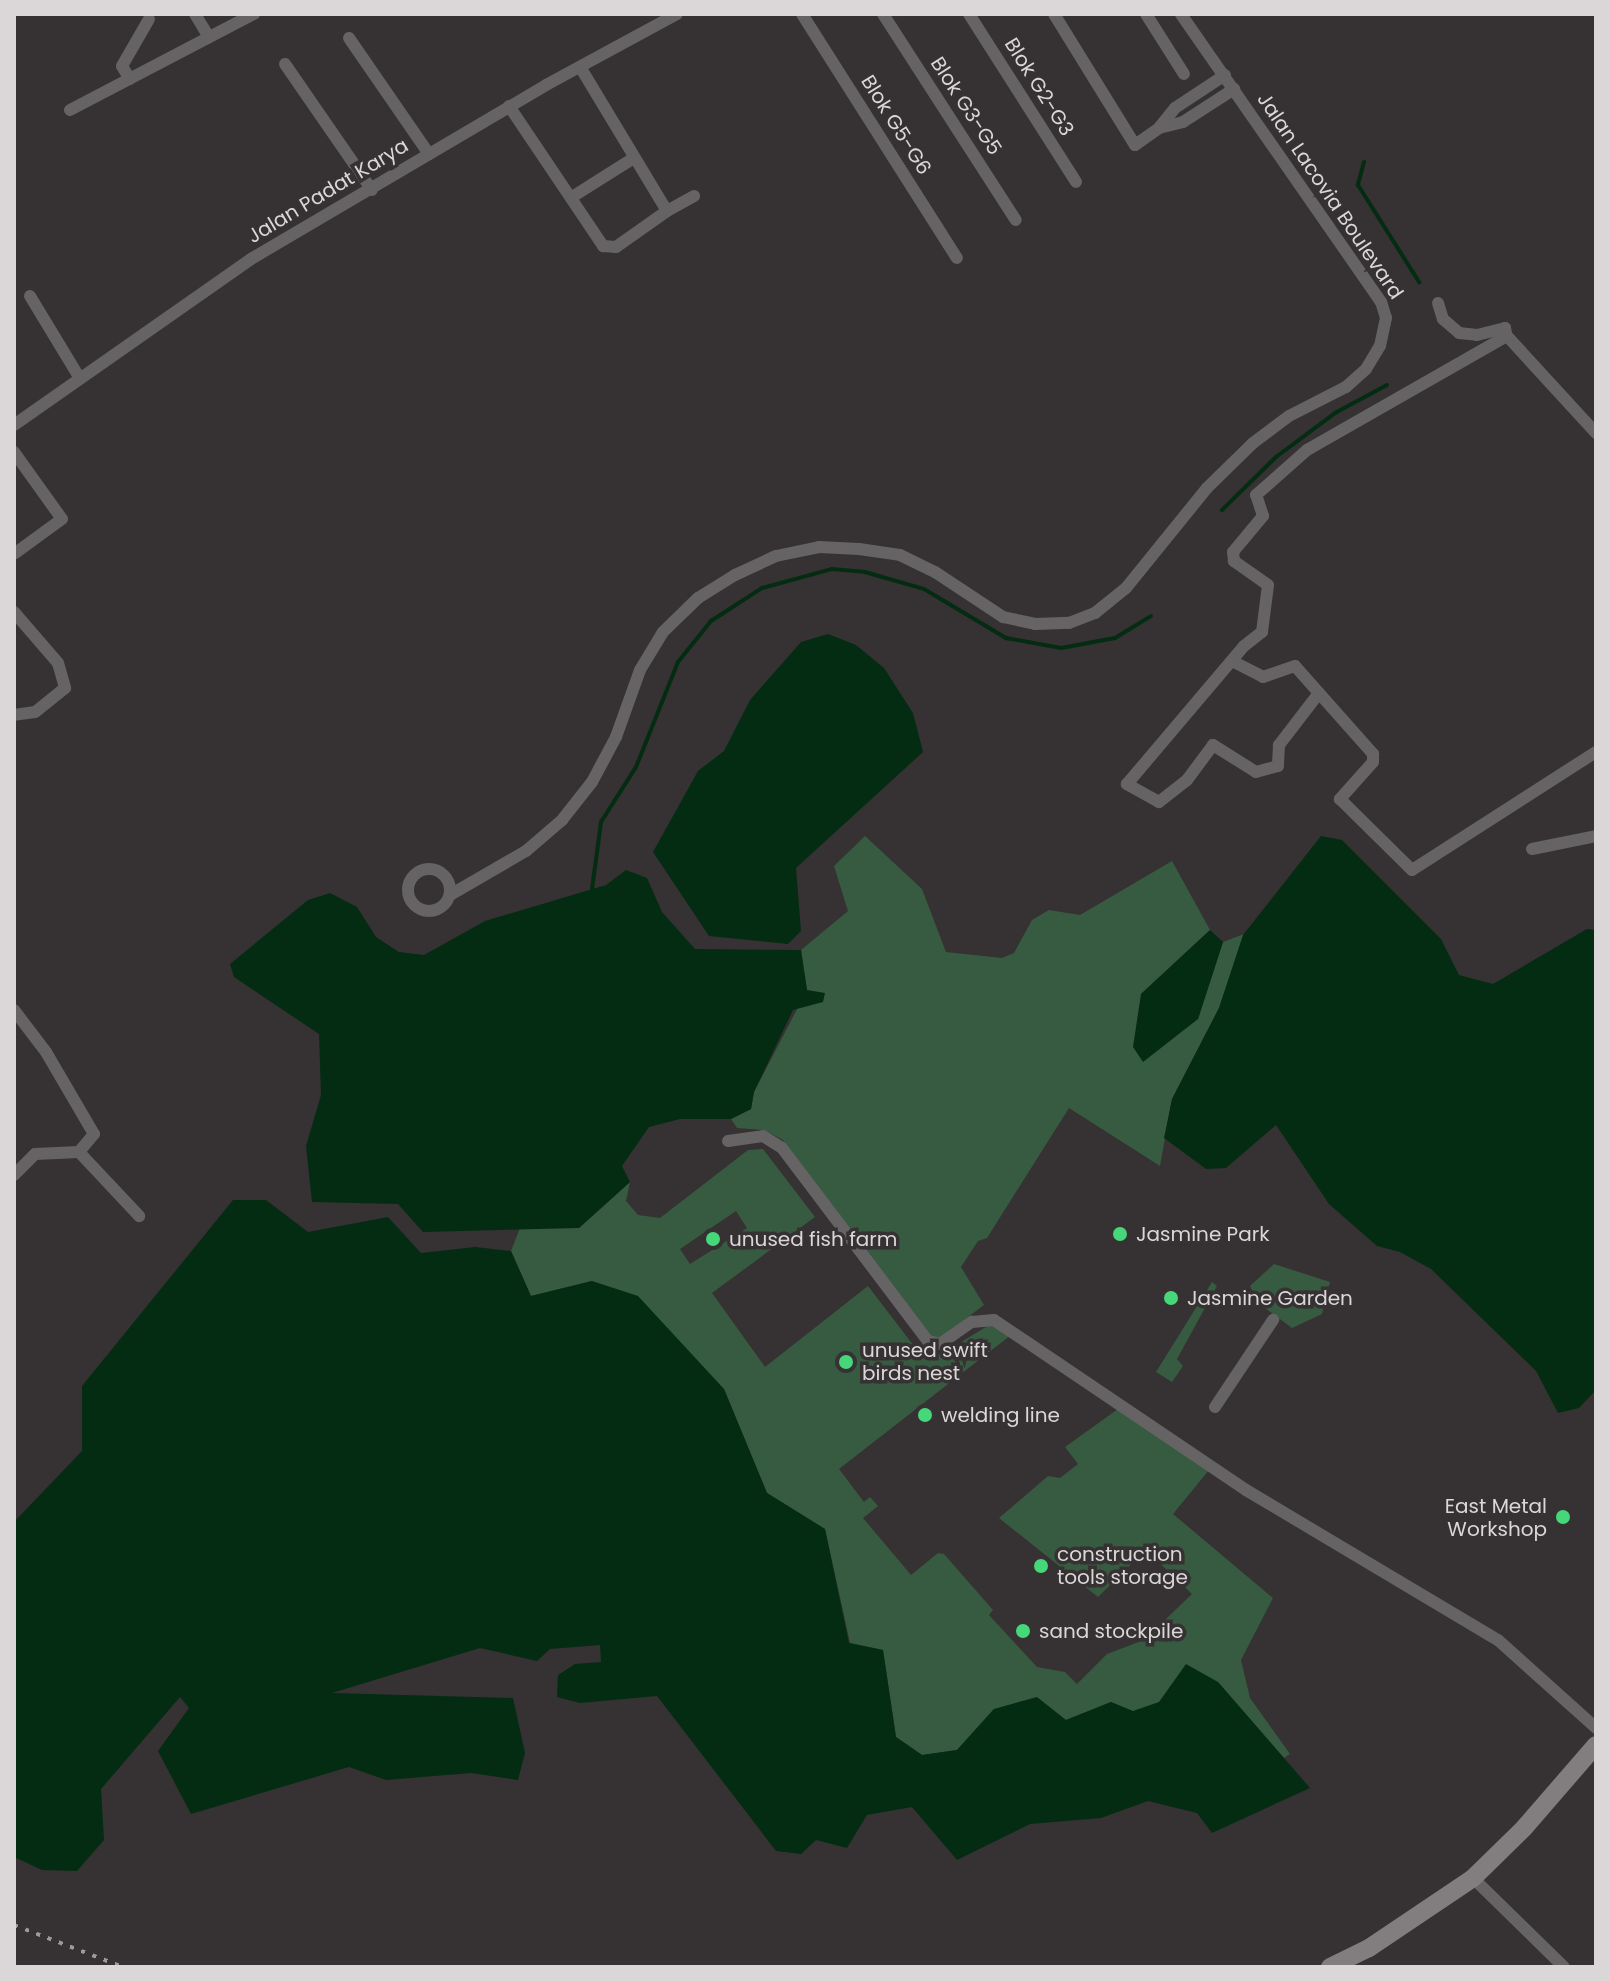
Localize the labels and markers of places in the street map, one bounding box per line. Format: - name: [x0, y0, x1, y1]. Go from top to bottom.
- place label: Jasmine Park: [1136, 1222, 1269, 1246]
- marker: Jasmine Park: [1111, 1225, 1129, 1243]
- place label: unused fish farm: [729, 1227, 897, 1251]
- marker: unused fish farm: [704, 1230, 722, 1248]
- place label: Jasmine Garden: [1187, 1286, 1353, 1310]
- marker: Jasmine Garden: [1162, 1289, 1180, 1307]
- place label: unused swift birds nest: [862, 1338, 988, 1385]
- marker: unused swift birds nest: [837, 1353, 855, 1371]
- place label: welding line: [941, 1403, 1060, 1427]
- marker: welding line: [916, 1406, 934, 1424]
- place label: East Metal Workshop: [1445, 1494, 1547, 1541]
- marker: East Metal Workshop: [1554, 1508, 1572, 1526]
- place label: construction tools storage: [1057, 1542, 1188, 1589]
- marker: construction tools storage: [1032, 1557, 1050, 1575]
- place label: sand stockpile: [1039, 1619, 1183, 1643]
- marker: sand stockpile: [1014, 1622, 1032, 1640]

